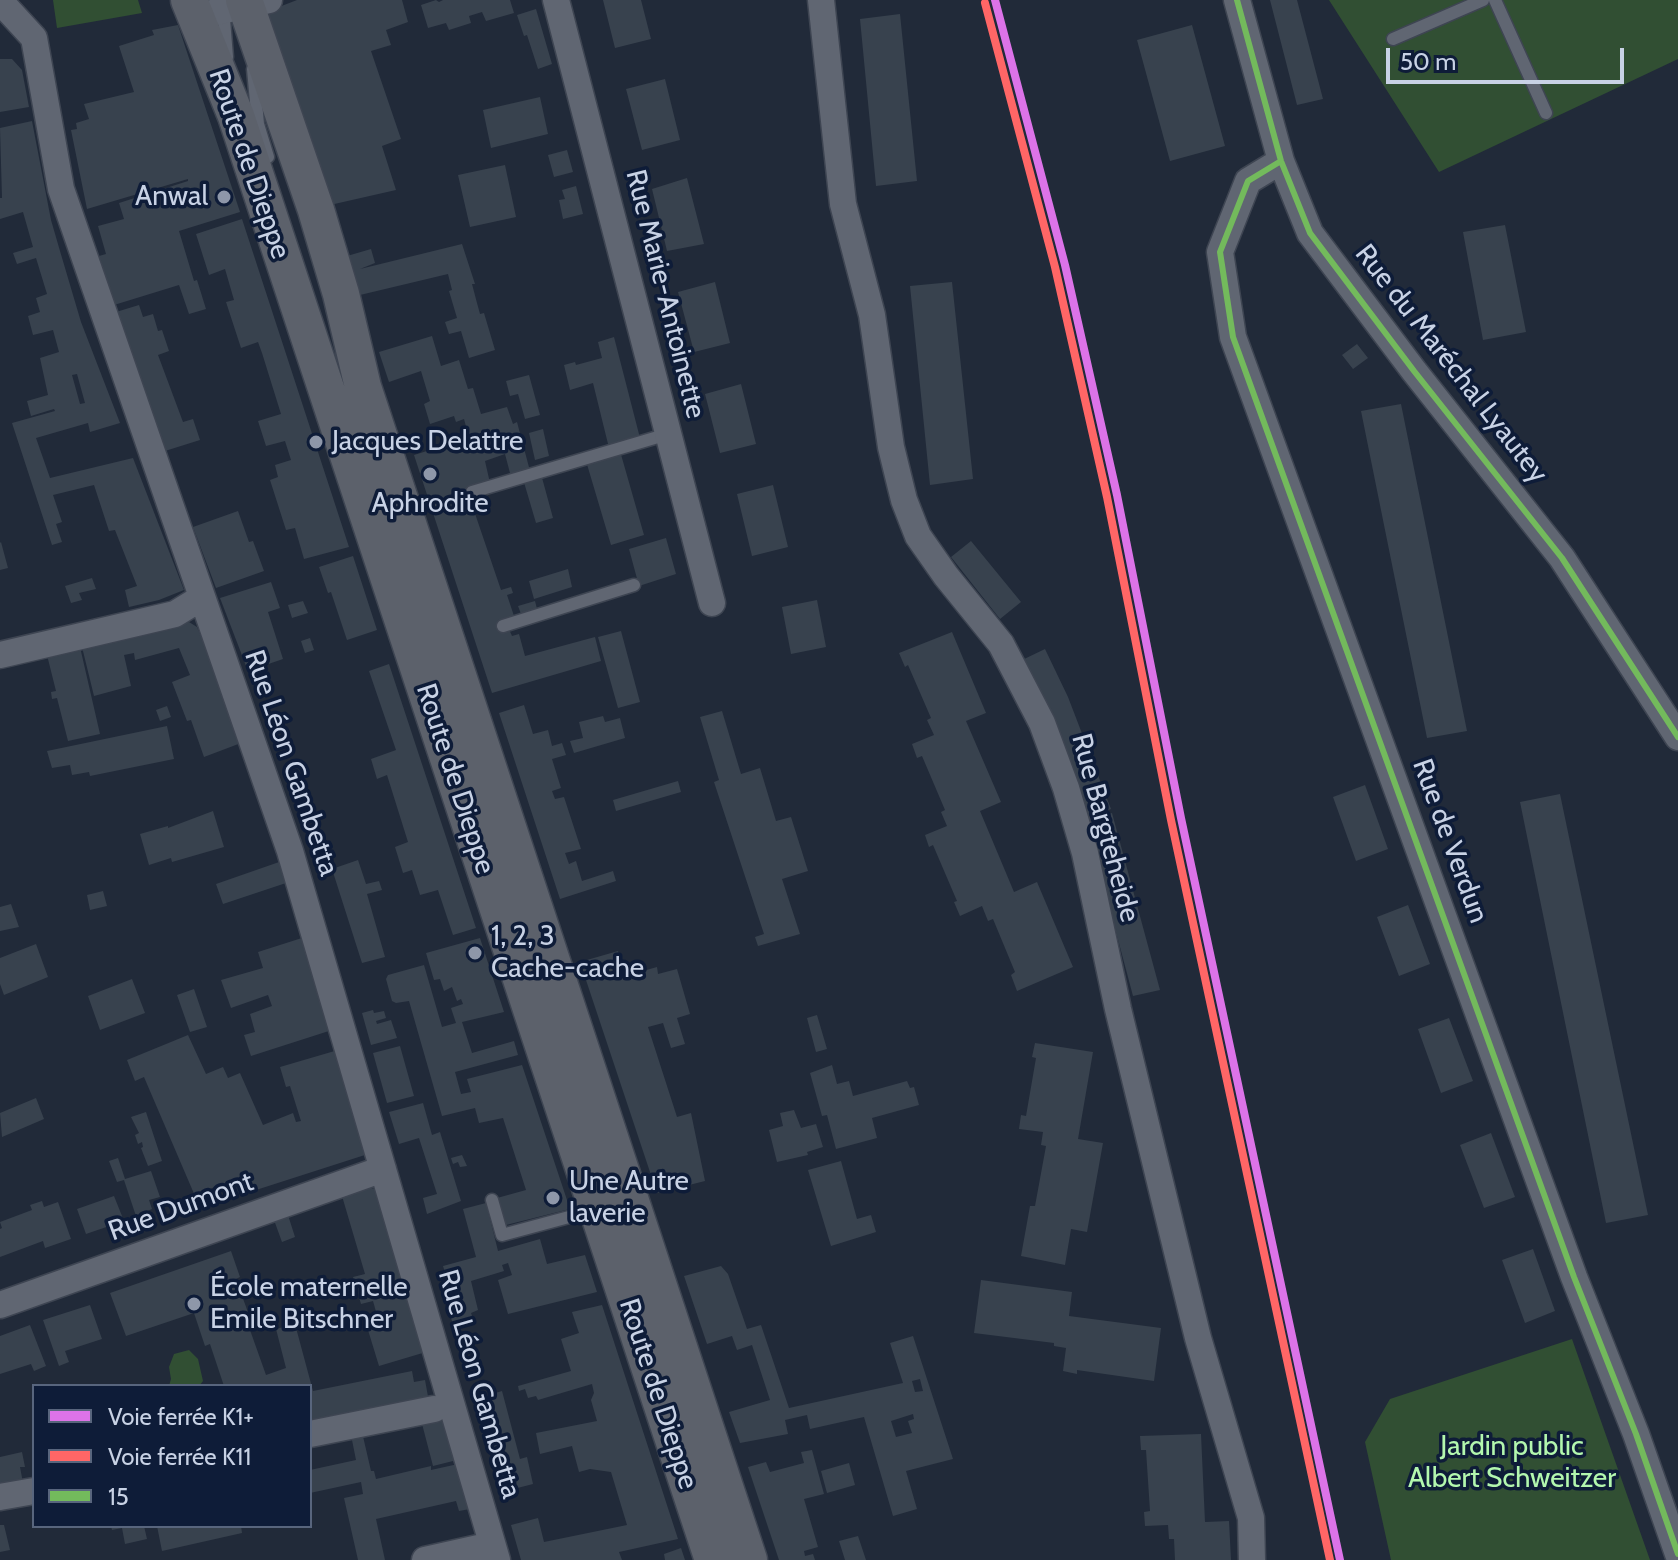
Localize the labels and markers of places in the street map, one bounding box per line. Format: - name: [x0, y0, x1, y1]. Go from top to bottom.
- place label: Anwal: [135, 180, 208, 214]
- marker: Anwal: [215, 188, 233, 206]
- place label: Jacques Delattre: [332, 425, 523, 459]
- marker: Jacques Delattre: [307, 433, 325, 451]
- marker: Aphrodite: [421, 465, 439, 483]
- place label: Aphrodite: [371, 487, 489, 521]
- place label: 1, 2, 3 Cache-cache: [491, 920, 644, 986]
- marker: 1, 2, 3 Cache-cache: [466, 944, 484, 962]
- place label: Une Autre laverie: [569, 1165, 689, 1231]
- marker: Une Autre laverie: [544, 1189, 562, 1207]
- place label: École maternelle Emile Bitschner: [210, 1271, 408, 1337]
- marker: École maternelle Emile Bitschner: [185, 1295, 203, 1313]

